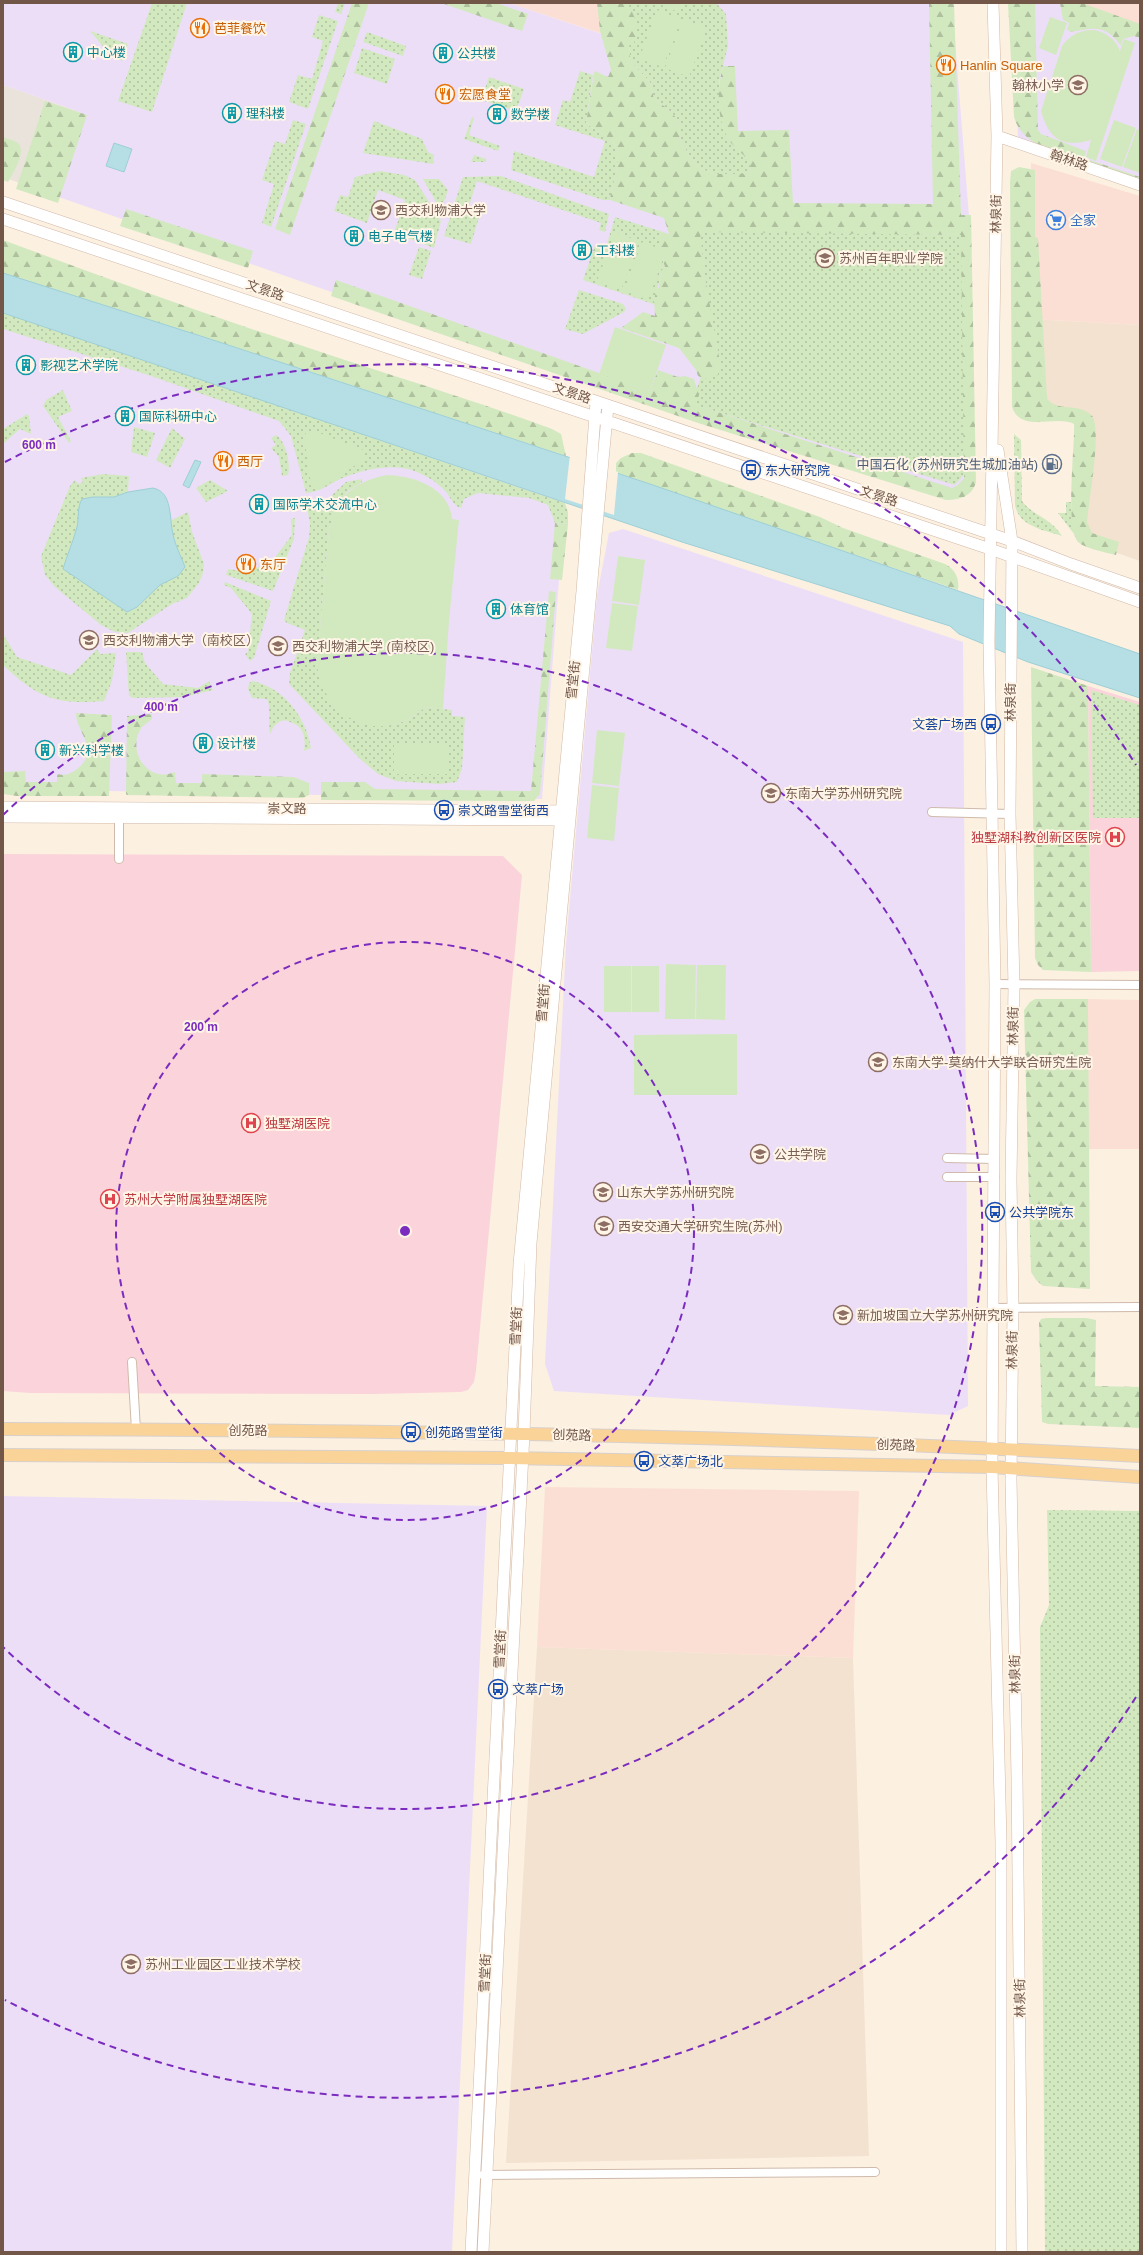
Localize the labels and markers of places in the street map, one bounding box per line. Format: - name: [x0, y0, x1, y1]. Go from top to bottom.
- restaurant icon: 芭菲餐饮: [189, 17, 211, 39]
- place label: 芭菲餐饮: [214, 21, 266, 36]
- building icon: 中心楼: [62, 41, 84, 63]
- building icon: 公共楼: [432, 42, 454, 64]
- place label: 中心楼: [87, 45, 126, 60]
- place label: 公共楼: [457, 46, 496, 61]
- restaurant icon: Hanlin Square: [935, 54, 957, 76]
- place label: Hanlin Square: [960, 58, 1042, 73]
- school or university icon: 翰林小学: [1067, 74, 1089, 96]
- place label: 翰林小学: [1012, 78, 1064, 93]
- restaurant icon: 宏愿食堂: [434, 83, 456, 105]
- place label: 宏愿食堂: [459, 87, 511, 102]
- building icon: 理科楼: [221, 102, 243, 124]
- building icon: 数学楼: [486, 103, 508, 125]
- place label: 理科楼: [246, 106, 285, 121]
- place label: 数学楼: [511, 107, 550, 122]
- school or university icon: 西交利物浦大学: [370, 199, 392, 221]
- place label: 西交利物浦大学: [395, 203, 486, 218]
- supermarket icon: 全家: [1045, 209, 1067, 231]
- place label: 全家: [1070, 213, 1096, 228]
- building icon: 电子电气楼: [343, 225, 365, 247]
- place label: 电子电气楼: [368, 229, 433, 244]
- building icon: 工科楼: [571, 239, 593, 261]
- place label: 工科楼: [596, 243, 635, 258]
- school or university icon: 苏州百年职业学院: [814, 247, 836, 269]
- place label: 苏州百年职业学院: [839, 251, 943, 266]
- building icon: 影视艺术学院: [15, 354, 37, 376]
- place label: 影视艺术学院: [40, 358, 118, 373]
- building icon: 国际科研中心: [114, 405, 136, 427]
- place label: 国际科研中心: [139, 409, 217, 424]
- restaurant icon: 西厅: [212, 450, 234, 472]
- fuel station icon: 中国石化 (苏州研究生城加油站): [1041, 453, 1063, 475]
- place label: 西厅: [237, 454, 263, 469]
- place label: 中国石化 (苏州研究生城加油站): [857, 457, 1038, 472]
- bus stop icon: 东大研究院: [740, 459, 762, 481]
- place label: 东大研究院: [765, 463, 830, 478]
- building icon: 国际学术交流中心: [248, 493, 270, 515]
- place label: 国际学术交流中心: [273, 497, 377, 512]
- restaurant icon: 东厅: [235, 553, 257, 575]
- place label: 东厅: [260, 557, 286, 572]
- building icon: 体育馆: [485, 598, 507, 620]
- place label: 体育馆: [510, 602, 549, 617]
- school or university icon: 西交利物浦大学（南校区）: [78, 629, 100, 651]
- place label: 西交利物浦大学（南校区）: [103, 633, 259, 648]
- school or university icon: 西交利物浦大学 (南校区): [267, 635, 289, 657]
- place label: 西交利物浦大学 (南校区): [292, 639, 434, 654]
- bus stop icon: 文荟广场西: [980, 713, 1002, 735]
- place label: 文荟广场西: [912, 717, 977, 732]
- building icon: 设计楼: [192, 732, 214, 754]
- place label: 设计楼: [217, 736, 256, 751]
- building icon: 新兴科学楼: [34, 739, 56, 761]
- place label: 新兴科学楼: [59, 743, 124, 758]
- school or university icon: 东南大学苏州研究院: [760, 782, 782, 804]
- place label: 东南大学苏州研究院: [785, 786, 902, 801]
- bus stop icon: 崇文路雪堂街西: [433, 799, 455, 821]
- place label: 崇文路雪堂街西: [458, 803, 549, 818]
- hospital icon: 独墅湖科教创新区医院: [1104, 826, 1126, 848]
- place label: 独墅湖科教创新区医院: [971, 830, 1101, 845]
- school or university icon: 东南大学-莫纳什大学联合研究生院: [867, 1051, 889, 1073]
- place label: 东南大学-莫纳什大学联合研究生院: [892, 1055, 1091, 1070]
- hospital icon: 独墅湖医院: [240, 1112, 262, 1134]
- place label: 独墅湖医院: [265, 1116, 330, 1131]
- school or university icon: 公共学院: [749, 1143, 771, 1165]
- place label: 公共学院: [774, 1147, 826, 1162]
- school or university icon: 山东大学苏州研究院: [592, 1181, 614, 1203]
- place label: 山东大学苏州研究院: [617, 1185, 734, 1200]
- hospital icon: 苏州大学附属独墅湖医院: [99, 1188, 121, 1210]
- place label: 苏州大学附属独墅湖医院: [124, 1192, 267, 1207]
- bus stop icon: 公共学院东: [984, 1201, 1006, 1223]
- place label: 公共学院东: [1009, 1205, 1074, 1220]
- school or university icon: 西安交通大学研究生院(苏州): [593, 1215, 615, 1237]
- place label: 西安交通大学研究生院(苏州): [618, 1219, 783, 1234]
- centre of rings: [398, 1224, 412, 1238]
- school or university icon: 新加坡国立大学苏州研究院: [832, 1304, 854, 1326]
- place label: 新加坡国立大学苏州研究院: [857, 1308, 1013, 1323]
- bus stop icon: 创苑路雪堂街: [400, 1421, 422, 1443]
- place label: 创苑路雪堂街: [425, 1425, 503, 1440]
- bus stop icon: 文萃广场北: [633, 1450, 655, 1472]
- place label: 文萃广场北: [658, 1454, 723, 1469]
- bus stop icon: 文萃广场: [487, 1678, 509, 1700]
- place label: 文萃广场: [512, 1682, 564, 1697]
- school or university icon: 苏州工业园区工业技术学校: [120, 1953, 142, 1975]
- place label: 苏州工业园区工业技术学校: [145, 1957, 301, 1972]

